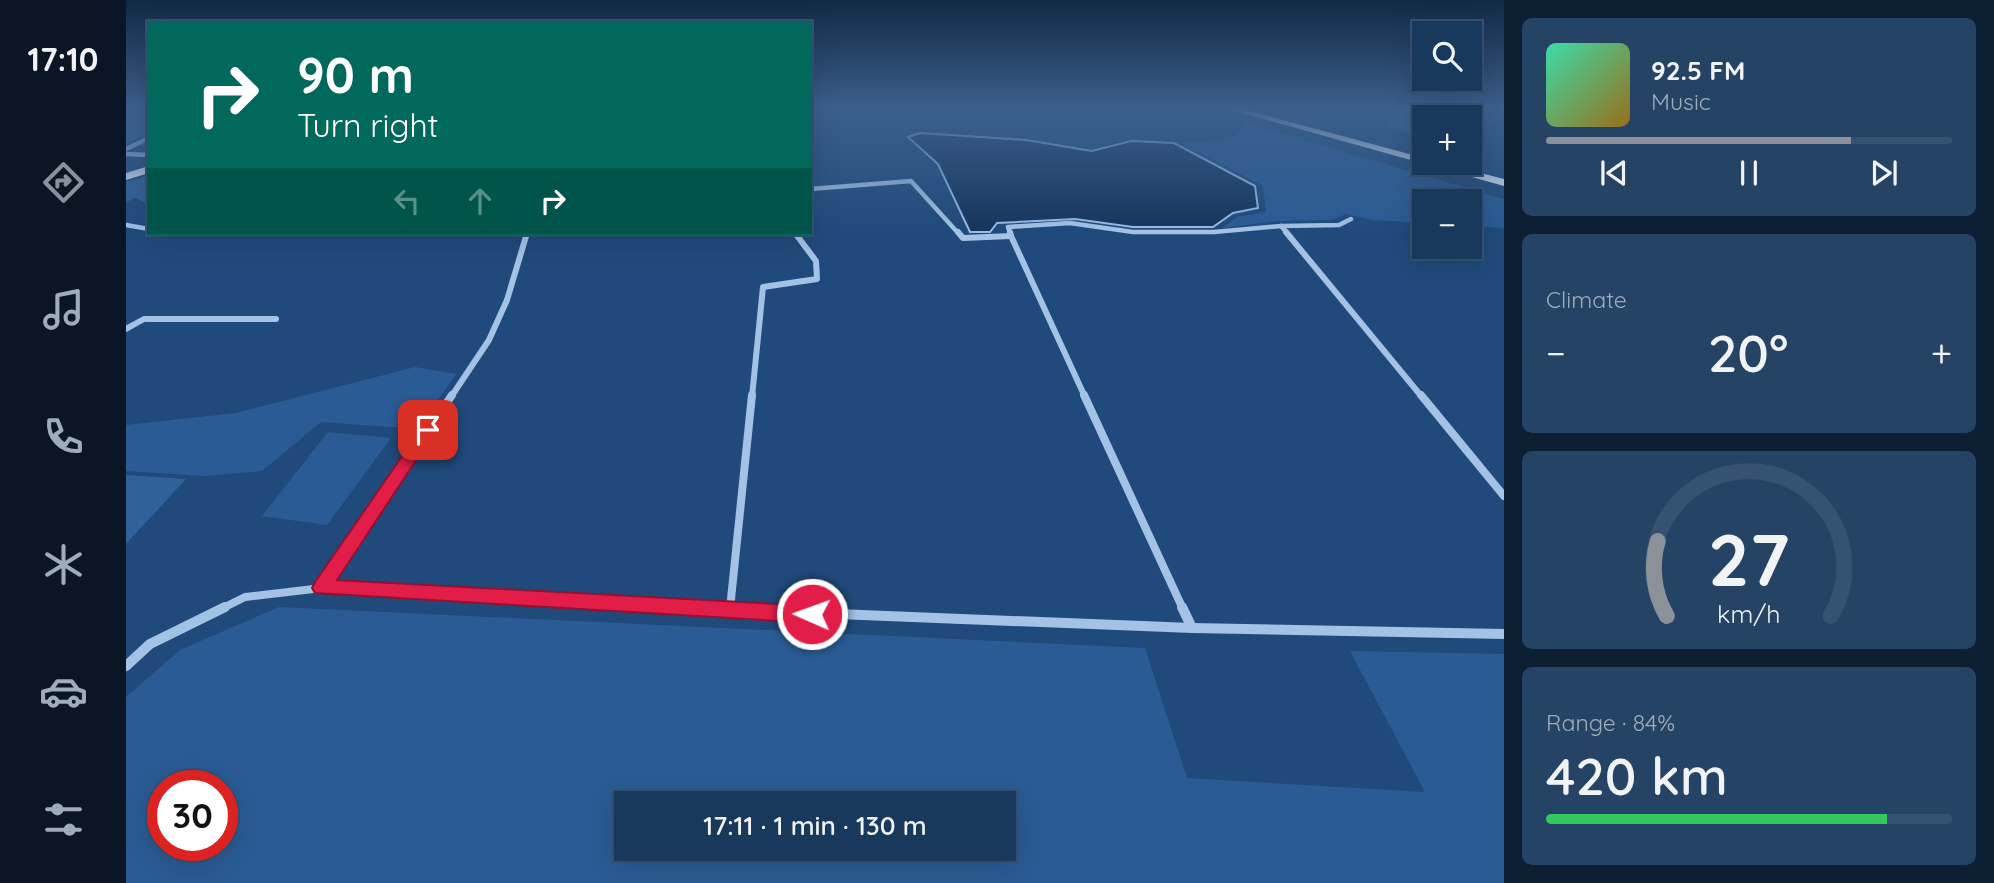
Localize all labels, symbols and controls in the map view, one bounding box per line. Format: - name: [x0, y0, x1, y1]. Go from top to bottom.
- map controls: [1412, 21, 1482, 259]
- button: search: [1412, 21, 1482, 91]
- text: 17:10: [28, 39, 98, 79]
- text: 90 m: [297, 44, 414, 105]
- icon: right: [182, 49, 273, 140]
- text: 92.5 FM: [1651, 54, 1745, 87]
- text: Music: [1651, 87, 1711, 116]
- text: Turn right: [297, 105, 438, 145]
- button: +: [1412, 105, 1482, 175]
- icon: previous: [1595, 154, 1633, 192]
- icon: pause: [1730, 154, 1768, 192]
- icon: next: [1865, 154, 1903, 192]
- icon: directions: [39, 158, 88, 207]
- icon: left: [388, 182, 426, 220]
- icon: ahead: [461, 182, 499, 220]
- icon: right: [534, 182, 572, 220]
- button: −: [1412, 189, 1482, 259]
- icon: music: [39, 285, 88, 334]
- text: Climate: [1546, 285, 1627, 314]
- text: 20°: [1708, 320, 1788, 385]
- text: −: [1546, 329, 1566, 377]
- text: +: [1931, 329, 1952, 377]
- pin: [398, 400, 458, 460]
- icon: arrive: [409, 411, 447, 449]
- icon: phone: [39, 412, 88, 461]
- text: 27: [1708, 513, 1790, 604]
- icon: climate: [39, 540, 88, 589]
- position arrow: [775, 577, 849, 651]
- text: km/h: [1717, 597, 1781, 628]
- icon: car: [39, 667, 88, 716]
- text: Range · 84%: [1546, 708, 1675, 737]
- text: 420 km: [1546, 743, 1728, 808]
- speed limit sign: 30: [147, 770, 238, 861]
- icon: filters: [39, 795, 88, 844]
- text: 17:11 · 1 min · 130 m: [703, 809, 927, 842]

